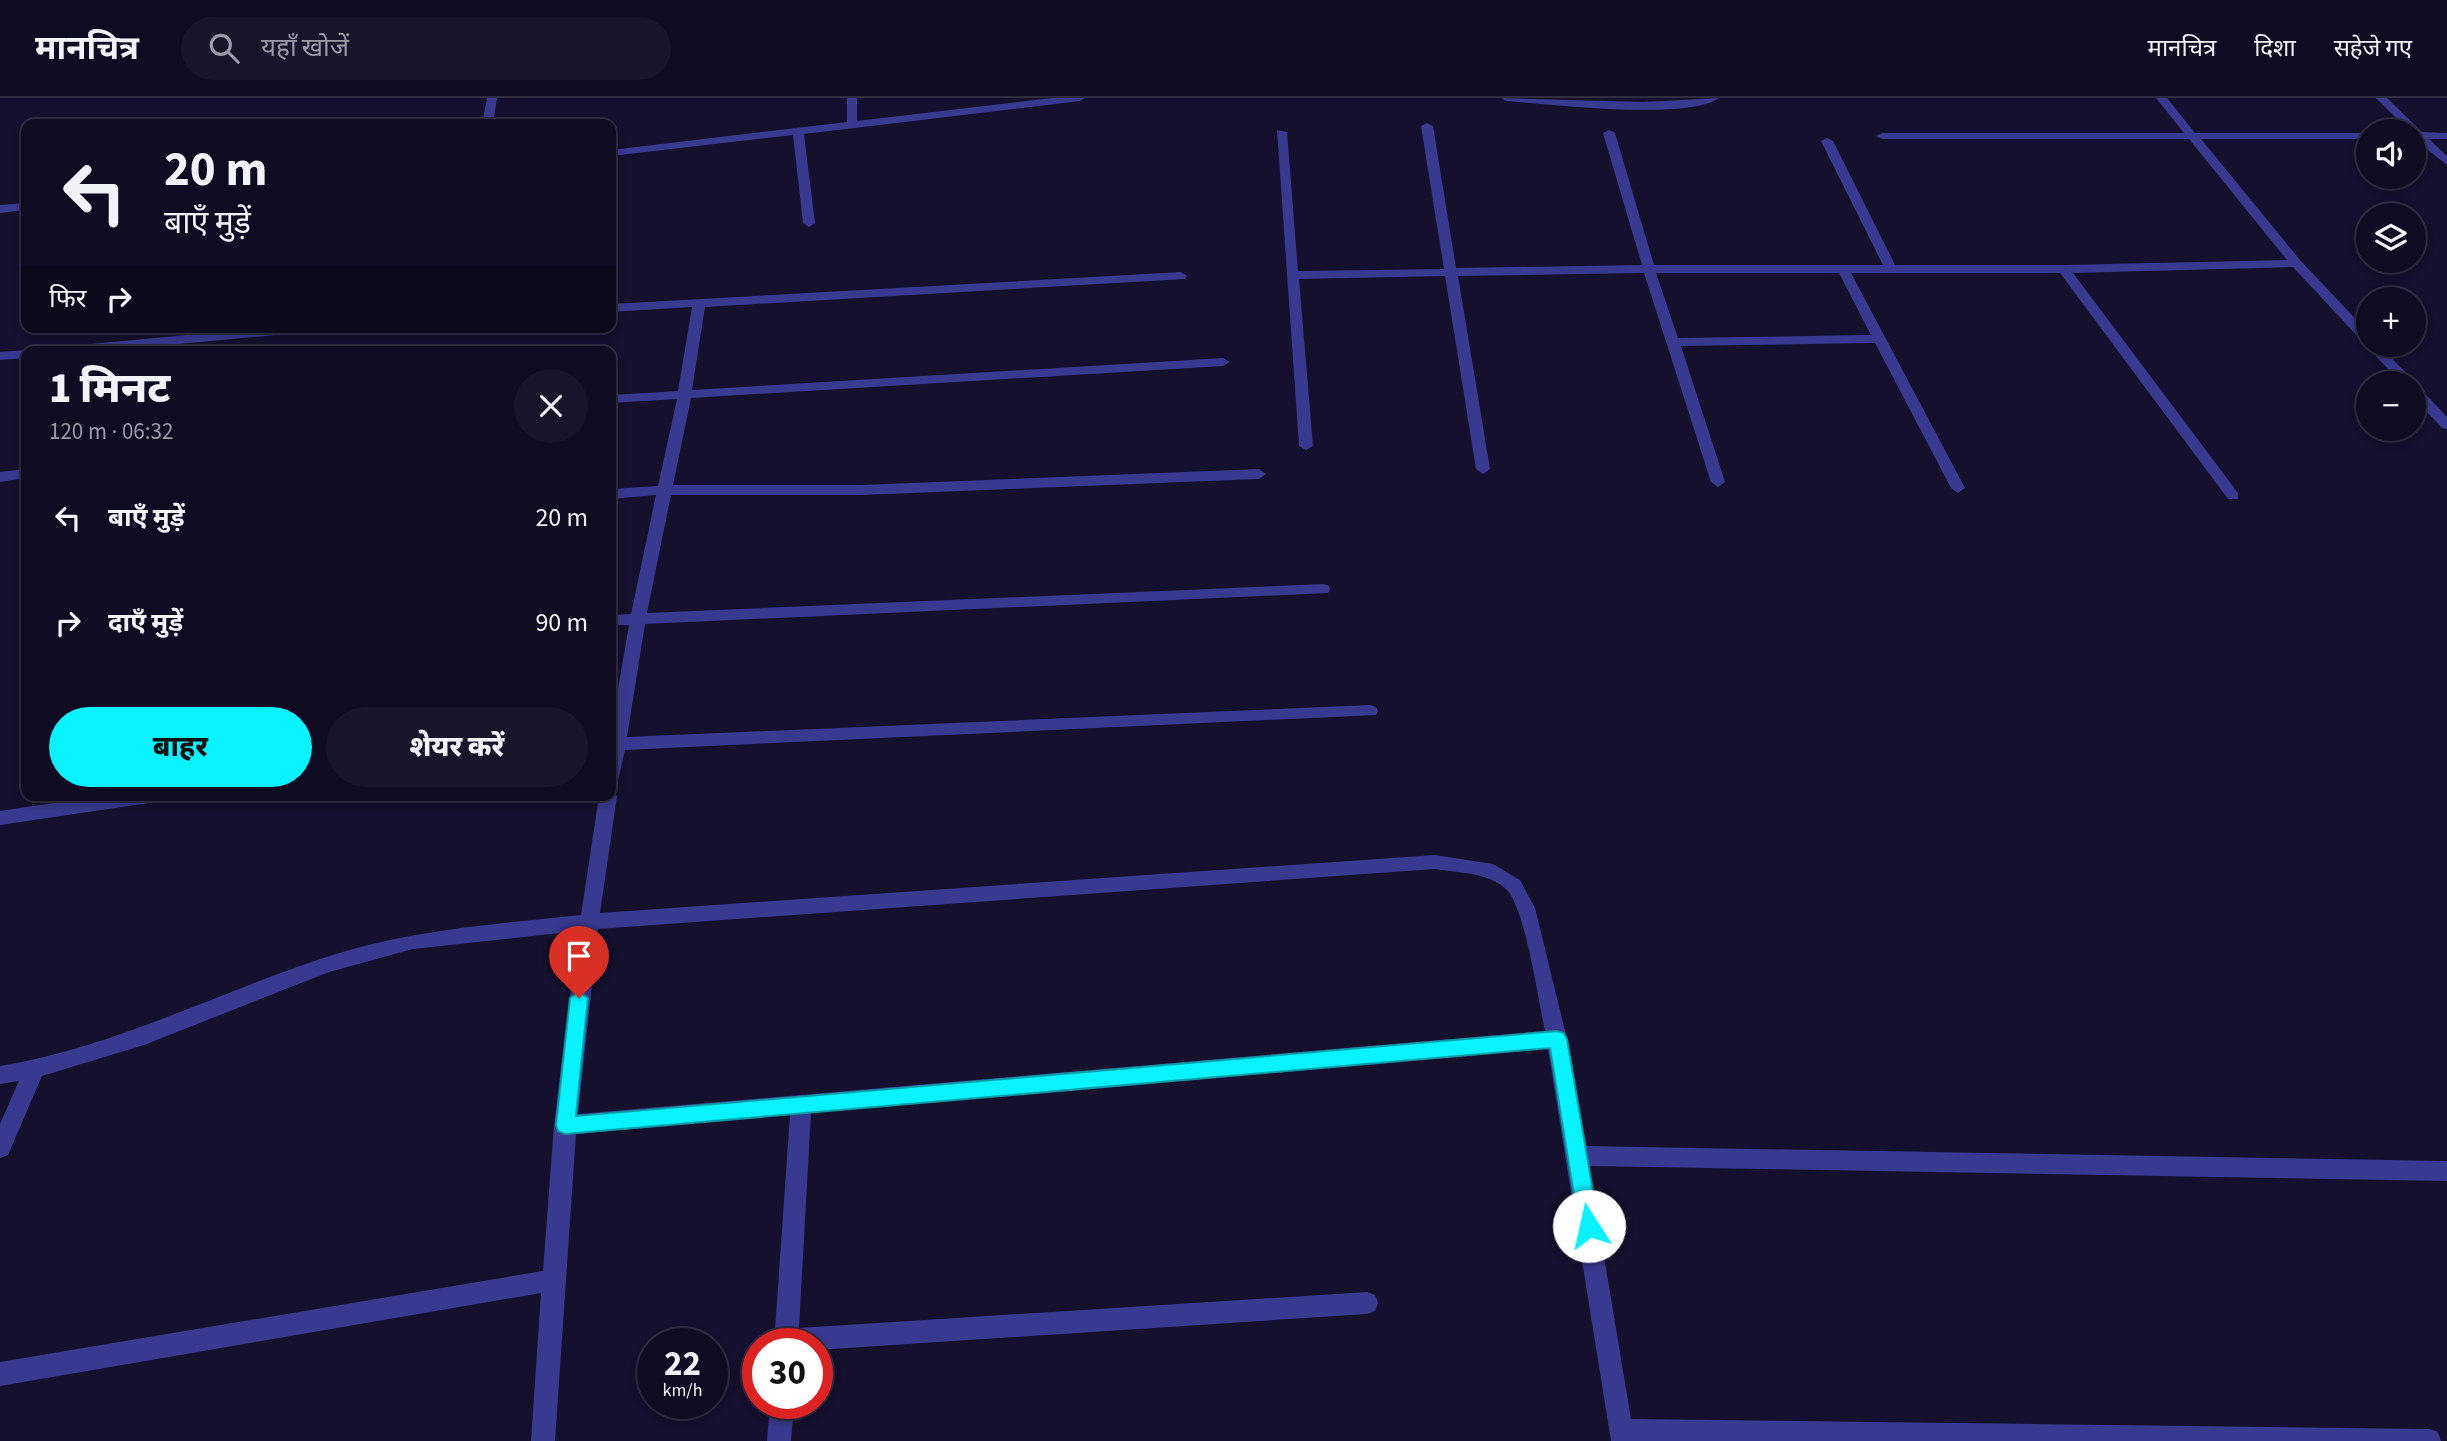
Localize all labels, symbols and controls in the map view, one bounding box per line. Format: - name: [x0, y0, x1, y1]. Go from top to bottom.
- search box: [181, 17, 671, 80]
- text: मानचित्र: [35, 25, 139, 72]
- icon: search: [205, 29, 243, 67]
- text: यहाँ खोजें: [261, 29, 349, 66]
- text: मानचित्र: [2148, 31, 2216, 66]
- text: दिशा: [2254, 31, 2296, 66]
- text: सहेजे गए: [2334, 31, 2412, 66]
- map controls: [2356, 119, 2426, 441]
- button: sound: [2356, 119, 2426, 189]
- text: 20 m: [164, 135, 268, 205]
- icon: left: [49, 147, 140, 238]
- text: बाएँ मुड़ें: [164, 200, 251, 246]
- button: layers: [2356, 203, 2426, 273]
- text: फिर: [49, 280, 86, 317]
- icon: right: [100, 280, 138, 318]
- button: +: [2356, 287, 2426, 357]
- text: 1 मिनट: [49, 359, 170, 419]
- button: close: [514, 369, 588, 443]
- button: −: [2356, 371, 2426, 441]
- text: 120 m · 06:32: [49, 415, 173, 448]
- icon: left: [49, 499, 87, 537]
- text: बाएँ मुड़ें: [108, 499, 185, 536]
- text: 20 m: [535, 499, 588, 536]
- icon: right: [49, 604, 87, 642]
- text: दाएँ मुड़ें: [108, 604, 183, 641]
- text: 90 m: [535, 604, 588, 641]
- button: बाहर: [49, 707, 312, 787]
- button: शेयर करें: [326, 707, 588, 787]
- pin: [549, 926, 609, 998]
- icon: arrive: [560, 937, 598, 975]
- position arrow: [1552, 1189, 1626, 1263]
- speed limit sign: 30: [742, 1328, 833, 1419]
- text: 22: [664, 1339, 701, 1389]
- text: km/h: [663, 1378, 702, 1403]

